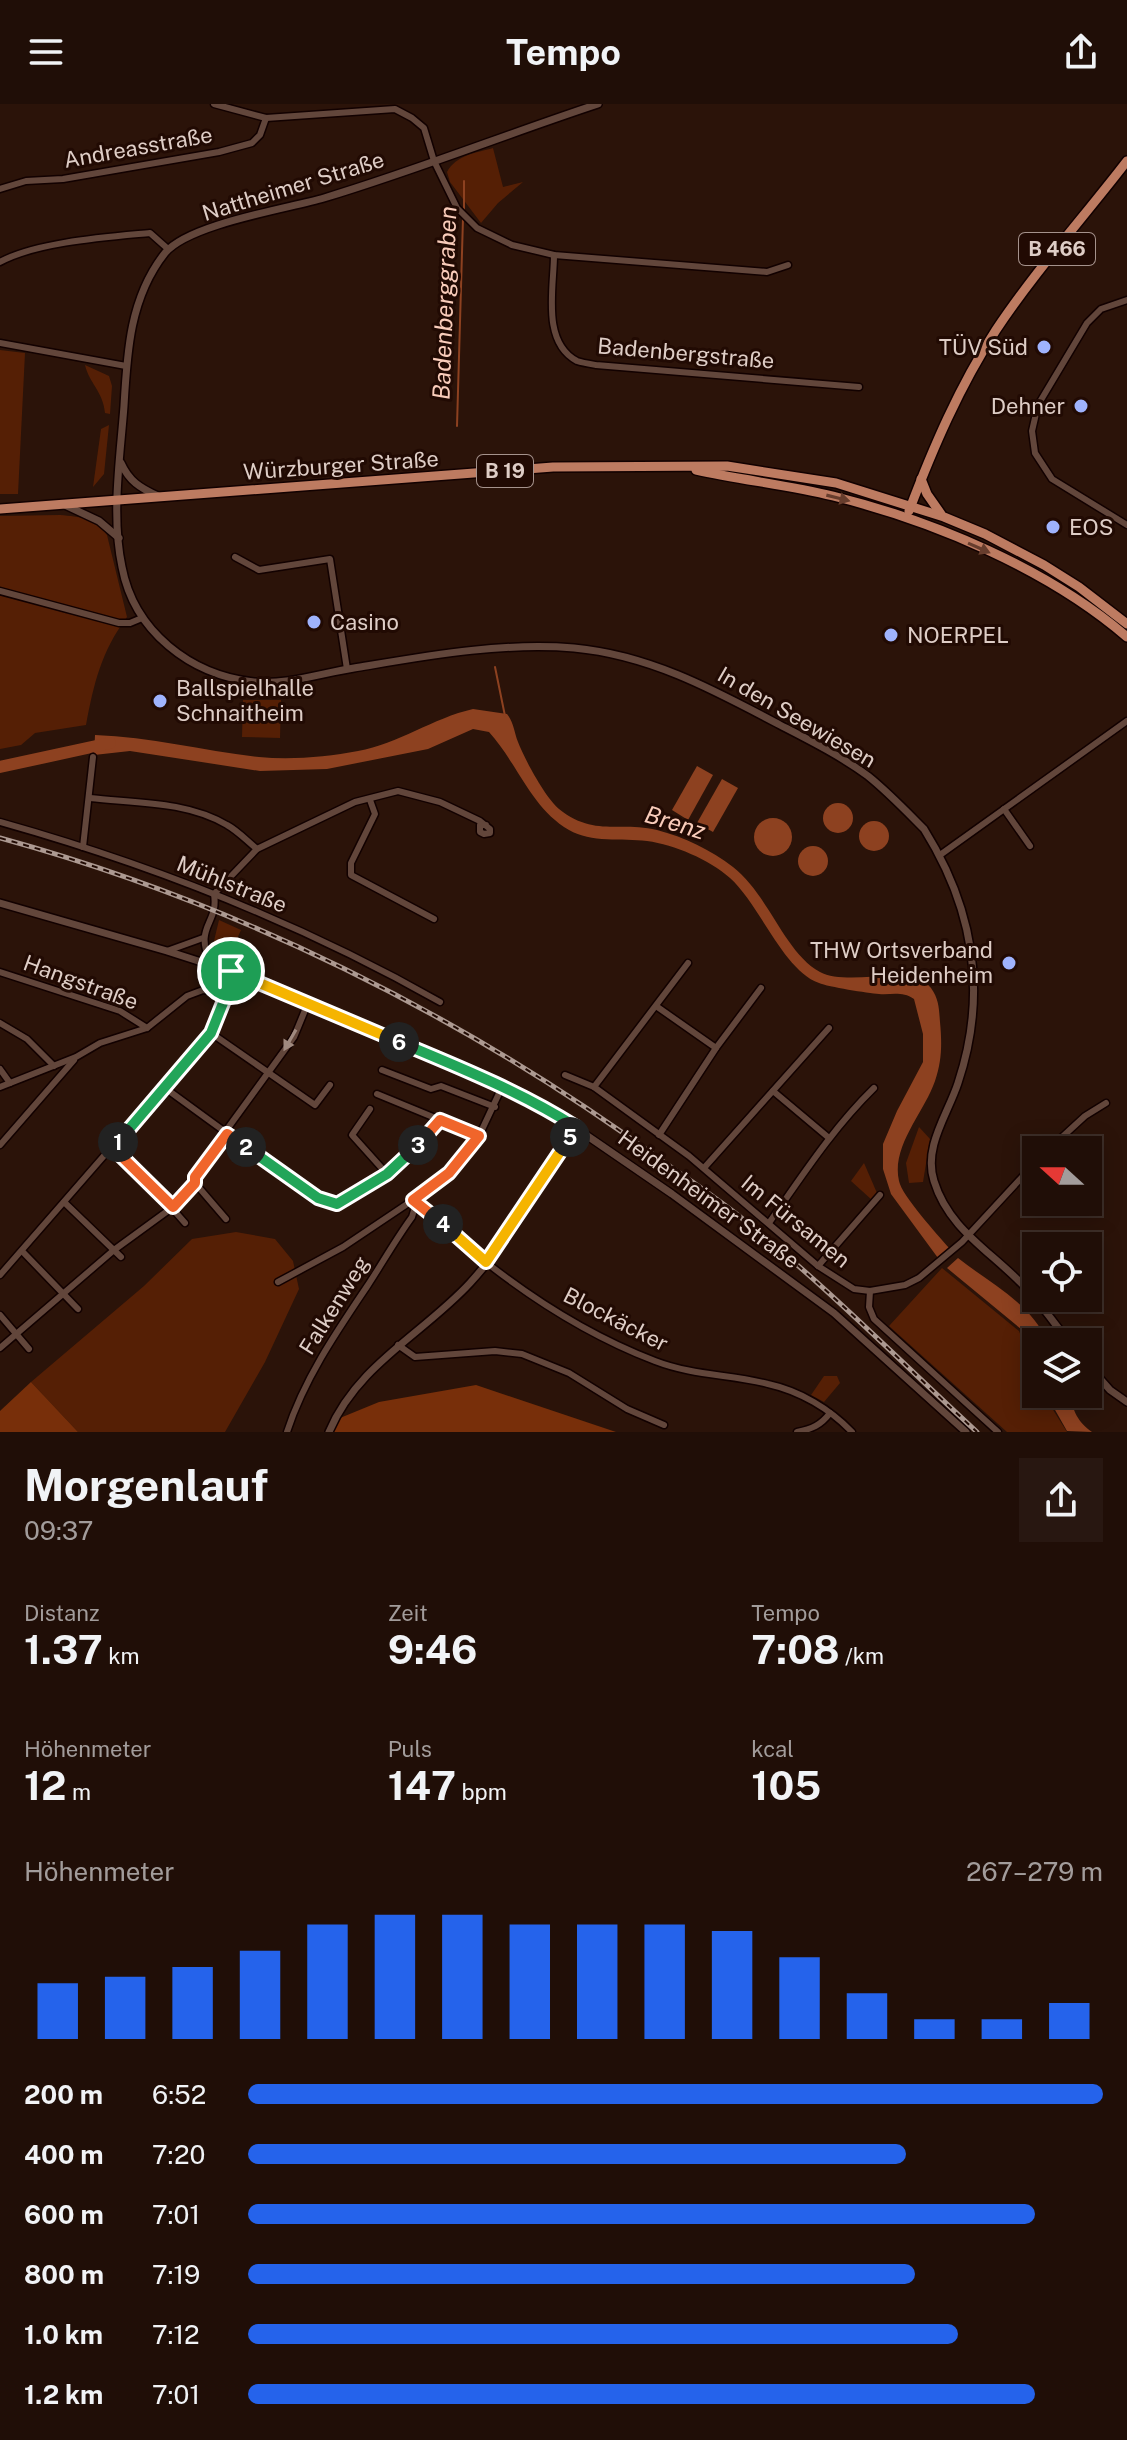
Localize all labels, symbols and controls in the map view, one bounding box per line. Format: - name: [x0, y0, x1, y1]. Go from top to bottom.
- icon: menu: [24, 30, 68, 74]
- icon: share: [1059, 30, 1103, 74]
- text: Tempo: [506, 31, 621, 73]
- street label: Andreasstraße: [62, 121, 214, 173]
- street label: Nattheimer Straße: [199, 146, 387, 226]
- water label: Badenberggraben: [427, 206, 461, 400]
- road number: B 466: [1019, 233, 1095, 265]
- street label: Badenbergstraße: [596, 332, 776, 374]
- place label: TÜV Süd: [939, 333, 1028, 360]
- marker: TÜV Süd: [1035, 338, 1053, 356]
- place label: Dehner: [991, 393, 1065, 419]
- marker: Dehner: [1072, 397, 1090, 415]
- street label: Würzburger Straße: [242, 445, 440, 485]
- road number: B 19: [477, 455, 533, 487]
- one-way arrow: [826, 492, 851, 504]
- place label: EOS: [1069, 514, 1113, 540]
- marker: EOS: [1044, 518, 1062, 536]
- one-way arrow: [967, 542, 991, 555]
- place label: Casino: [330, 609, 399, 635]
- marker: Casino: [305, 613, 323, 631]
- place label: NOERPEL: [907, 622, 1009, 648]
- marker: NOERPEL: [882, 626, 900, 644]
- street label: In den Seewiesen: [713, 661, 881, 773]
- place label: Ballspielhalle Schnaitheim: [176, 675, 314, 726]
- marker: Ballspielhalle Schnaitheim: [151, 692, 169, 710]
- water label: Brenz: [642, 800, 710, 845]
- street label: Mühlstraße: [173, 850, 291, 918]
- pin: [197, 937, 265, 1005]
- place label: THW Ortsverband Heidenheim: [810, 937, 993, 988]
- street label: Hangstraße: [20, 949, 142, 1015]
- icon: arrive: [209, 949, 253, 993]
- marker: THW Ortsverband Heidenheim: [1000, 954, 1018, 972]
- pin: 6: [379, 1022, 419, 1062]
- one-way arrow: [283, 1029, 297, 1051]
- text: 6: [392, 1029, 406, 1055]
- pin: 5: [550, 1117, 590, 1157]
- pin: 1: [98, 1122, 138, 1162]
- text: 5: [563, 1124, 577, 1150]
- street label: Heidenheimer Straße: [613, 1124, 805, 1274]
- pin: 3: [398, 1125, 438, 1165]
- pin: 2: [226, 1127, 266, 1167]
- text: 1: [113, 1129, 123, 1155]
- text: 3: [411, 1132, 425, 1158]
- text: 2: [239, 1134, 253, 1160]
- north arrow: [1022, 1136, 1102, 1216]
- map controls: [1022, 1136, 1102, 1408]
- street label: Im Fürsamen: [736, 1169, 856, 1273]
- pin: 4: [423, 1204, 463, 1244]
- text: 4: [436, 1211, 450, 1237]
- button: locate: [1022, 1232, 1102, 1312]
- street label: Falkenweg: [294, 1251, 374, 1359]
- street label: Blockäcker: [559, 1282, 673, 1356]
- button: layers: [1022, 1328, 1102, 1408]
- button: share: [1019, 1458, 1103, 1542]
- text: Morgenlauf: [24, 1459, 268, 1511]
- text: 09:37: [24, 1515, 93, 1546]
- text: Distanz: [24, 1600, 99, 1626]
- text: Zeit: [388, 1600, 428, 1626]
- text: Tempo: [751, 1600, 820, 1626]
- text: 1.37: [24, 1626, 103, 1673]
- text: 9:46: [388, 1626, 477, 1673]
- text: 7:08: [751, 1626, 840, 1673]
- text: km: [103, 1643, 140, 1669]
- text: /km: [840, 1643, 884, 1669]
- text: Höhenmeter: [24, 1736, 151, 1762]
- text: Puls: [388, 1736, 432, 1762]
- text: kcal: [751, 1736, 794, 1762]
- text: 12: [24, 1762, 67, 1809]
- text: 147: [388, 1762, 456, 1809]
- text: 105: [751, 1762, 821, 1809]
- text: m: [67, 1779, 91, 1805]
- text: bpm: [456, 1779, 507, 1805]
- text: Höhenmeter: [24, 1856, 174, 1887]
- text: 267–279 m: [966, 1856, 1103, 1887]
- text: 200 m: [24, 2079, 103, 2110]
- text: 6:52: [152, 2079, 206, 2110]
- text: 400 m: [24, 2139, 104, 2170]
- text: 7:20: [152, 2139, 205, 2170]
- text: 600 m: [24, 2199, 104, 2230]
- text: 7:01: [152, 2199, 200, 2230]
- text: 800 m: [24, 2259, 104, 2290]
- text: 7:19: [152, 2259, 200, 2290]
- text: 1.0 km: [24, 2319, 103, 2350]
- text: 7:12: [152, 2319, 200, 2350]
- text: 1.2 km: [24, 2379, 103, 2410]
- text: 7:01: [152, 2379, 200, 2410]

